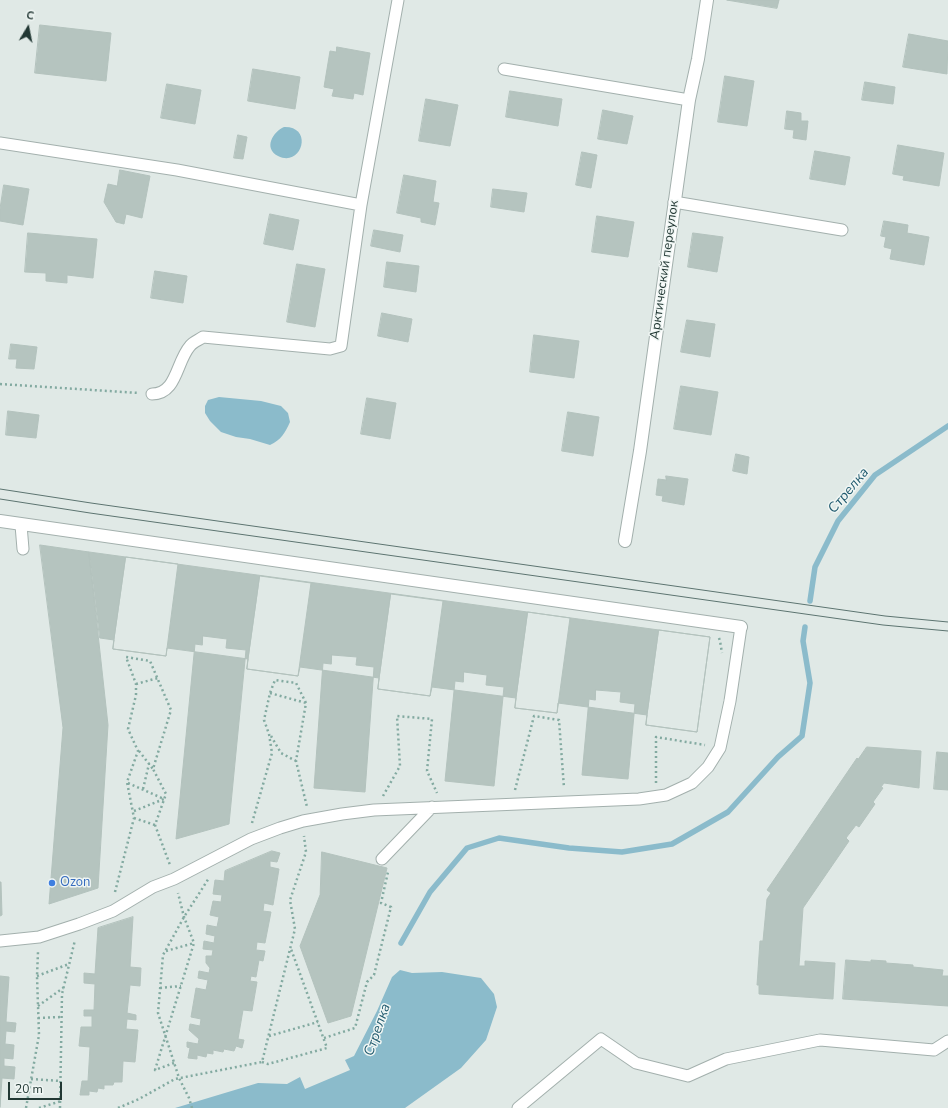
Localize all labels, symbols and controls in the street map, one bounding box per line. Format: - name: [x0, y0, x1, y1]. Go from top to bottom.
- north arrow: [8, 8, 48, 48]
- text: С: [25, 8, 35, 24]
- street label: Арктический переулок: [647, 199, 683, 341]
- water label: Стрелка: [825, 465, 873, 517]
- place label: Ozon: [60, 875, 90, 891]
- marker: Ozon: [47, 878, 57, 888]
- water label: Стрелка: [361, 1002, 395, 1058]
- scale bar: [10, 1074, 64, 1100]
- text: 20 m: [15, 1081, 43, 1097]

